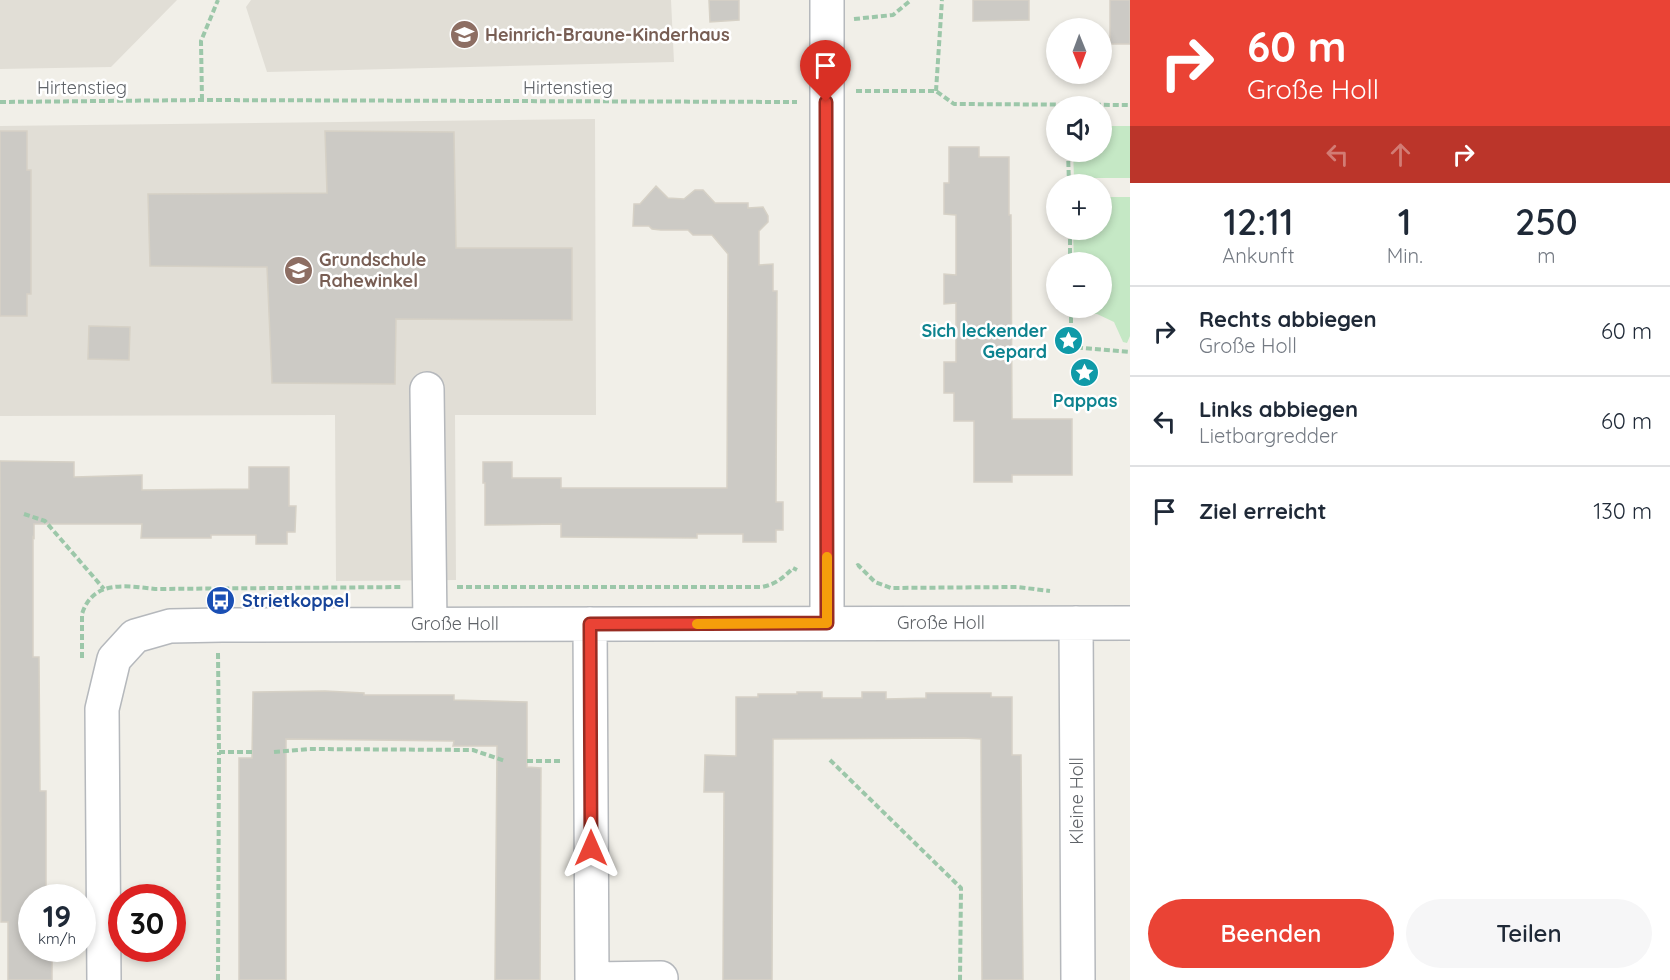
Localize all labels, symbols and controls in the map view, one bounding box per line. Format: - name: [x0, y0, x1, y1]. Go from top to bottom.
- north arrow: [1046, 18, 1112, 84]
- map controls: [1046, 18, 1112, 318]
- school or university icon: Heinrich-Braune-Kinderhaus: [448, 19, 480, 51]
- text: 60 m: [1247, 20, 1347, 73]
- place label: Heinrich-Braune-Kinderhaus: [485, 23, 730, 46]
- icon: right: [1148, 24, 1226, 102]
- pin: [800, 40, 851, 102]
- icon: arrive: [809, 49, 842, 82]
- text: Große Holl: [1247, 72, 1379, 106]
- street label: Hirtenstieg: [37, 76, 127, 99]
- street label: Hirtenstieg: [523, 76, 613, 99]
- button: sound: [1046, 96, 1112, 162]
- icon: left: [1321, 138, 1354, 171]
- icon: ahead: [1384, 138, 1417, 171]
- icon: right: [1447, 138, 1480, 171]
- button: +: [1046, 174, 1112, 240]
- text: 12:11: [1223, 199, 1294, 244]
- text: 1: [1398, 199, 1412, 244]
- text: 250: [1515, 199, 1578, 244]
- text: Ankunft: [1222, 243, 1294, 268]
- text: Min.: [1387, 243, 1423, 268]
- text: m: [1537, 243, 1555, 268]
- place label: Grundschule Rahewinkel: [319, 248, 426, 292]
- button: −: [1046, 252, 1112, 318]
- school or university icon: Grundschule Rahewinkel: [282, 254, 314, 286]
- text: Rechts abbiegen: [1199, 305, 1377, 333]
- icon: right: [1148, 315, 1181, 348]
- text: 60 m: [1601, 317, 1652, 345]
- place label: Sich leckender Gepard: [921, 319, 1047, 363]
- place icon: Sich leckender Gepard: [1052, 325, 1084, 357]
- text: Große Holl: [1199, 333, 1297, 358]
- place icon: Pappas: [1069, 356, 1101, 388]
- place label: Pappas: [1053, 389, 1118, 412]
- text: Links abbiegen: [1199, 395, 1358, 423]
- icon: left: [1148, 405, 1181, 438]
- text: 60 m: [1601, 407, 1652, 435]
- text: Lietbargredder: [1199, 423, 1338, 448]
- icon: arrive: [1148, 495, 1181, 528]
- text: Ziel erreicht: [1199, 497, 1327, 525]
- text: 130 m: [1593, 497, 1652, 525]
- bus stop icon: Strietkoppel: [205, 585, 237, 617]
- place label: Strietkoppel: [242, 589, 349, 612]
- street label: Große Holl: [897, 611, 985, 634]
- street label: Große Holl: [411, 612, 499, 635]
- street label: Kleine Holl: [1065, 757, 1088, 845]
- position arrow: [559, 816, 623, 880]
- speed limit sign: 30: [108, 884, 186, 962]
- text: 19: [43, 897, 71, 935]
- button: Beenden: [1148, 899, 1394, 968]
- button: Teilen: [1406, 899, 1652, 968]
- text: km/h: [38, 929, 76, 948]

